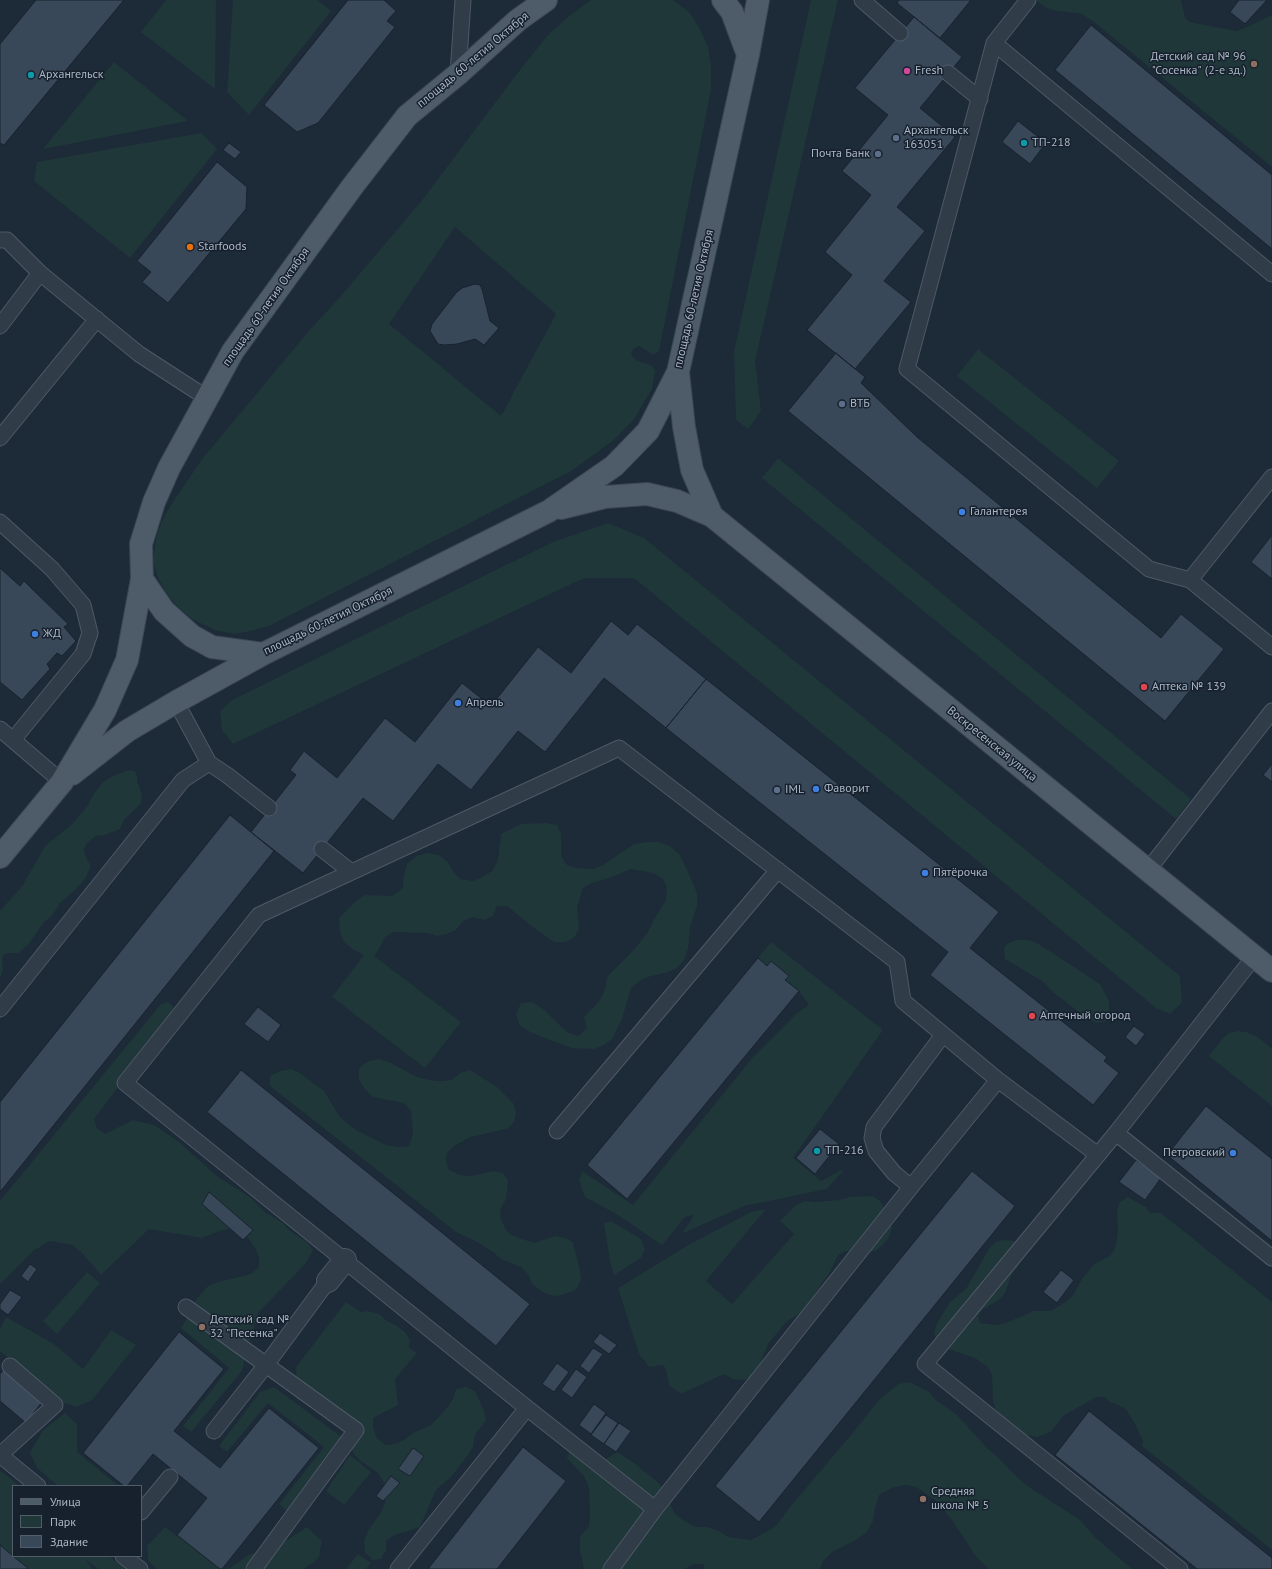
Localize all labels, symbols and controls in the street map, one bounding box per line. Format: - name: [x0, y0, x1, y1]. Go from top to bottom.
- street label: площадь 60-летия Октября: [414, 9, 532, 111]
- place label: Детский сад № 96 "Сосенка" (2-е зд.): [1150, 50, 1246, 78]
- marker: Детский сад № 96 "Сосенка" (2-е зд.): [1249, 59, 1259, 69]
- place label: Fresh: [915, 64, 943, 78]
- marker: Fresh: [902, 66, 912, 76]
- place label: Архангельск: [39, 68, 104, 82]
- marker: Архангельск: [26, 70, 36, 80]
- place label: Архангельск 163051: [904, 124, 969, 152]
- marker: Архангельск 163051: [891, 133, 901, 143]
- place label: ТП-218: [1032, 136, 1071, 150]
- marker: ТП-218: [1019, 138, 1029, 148]
- place label: Почта Банк: [811, 147, 870, 161]
- marker: Почта Банк: [873, 149, 883, 159]
- street label: площадь 60-летия Октября: [671, 228, 717, 370]
- place label: Starfoods: [198, 240, 247, 254]
- marker: Starfoods: [185, 242, 195, 252]
- street label: площадь 60-летия Октября: [220, 245, 312, 369]
- place label: ВТБ: [850, 397, 870, 411]
- marker: ВТБ: [837, 399, 847, 409]
- place label: Галантерея: [970, 505, 1027, 519]
- marker: Галантерея: [957, 507, 967, 517]
- street label: площадь 60-летия Октября: [261, 584, 395, 658]
- place label: ЖД: [43, 627, 61, 641]
- marker: ЖД: [30, 629, 40, 639]
- place label: Аптека № 139: [1152, 680, 1226, 694]
- marker: Аптека № 139: [1139, 682, 1149, 692]
- place label: Апрель: [466, 696, 503, 710]
- marker: Апрель: [453, 698, 463, 708]
- street label: Воскресенская улица: [944, 703, 1040, 785]
- place label: Фаворит: [824, 782, 870, 796]
- place label: IML: [785, 783, 804, 797]
- marker: Фаворит: [811, 784, 821, 794]
- marker: IML: [772, 785, 782, 795]
- place label: Пятёрочка: [933, 866, 988, 880]
- marker: Пятёрочка: [920, 868, 930, 878]
- place label: Аптечный огород: [1040, 1009, 1131, 1023]
- marker: Аптечный огород: [1027, 1011, 1037, 1021]
- place label: ТП-216: [825, 1144, 864, 1158]
- marker: ТП-216: [812, 1146, 822, 1156]
- place label: Петровский: [1163, 1146, 1225, 1160]
- marker: Петровский: [1228, 1148, 1238, 1158]
- place label: Детский сад № 32 "Песенка": [210, 1313, 289, 1341]
- marker: Детский сад № 32 "Песенка": [197, 1322, 207, 1332]
- legend: [12, 1485, 142, 1557]
- place label: Средняя школа № 5: [931, 1485, 989, 1513]
- text: Улица: [50, 1494, 81, 1509]
- marker: Средняя школа № 5: [918, 1494, 928, 1504]
- text: Парк: [50, 1514, 76, 1529]
- text: Здание: [50, 1534, 88, 1549]

